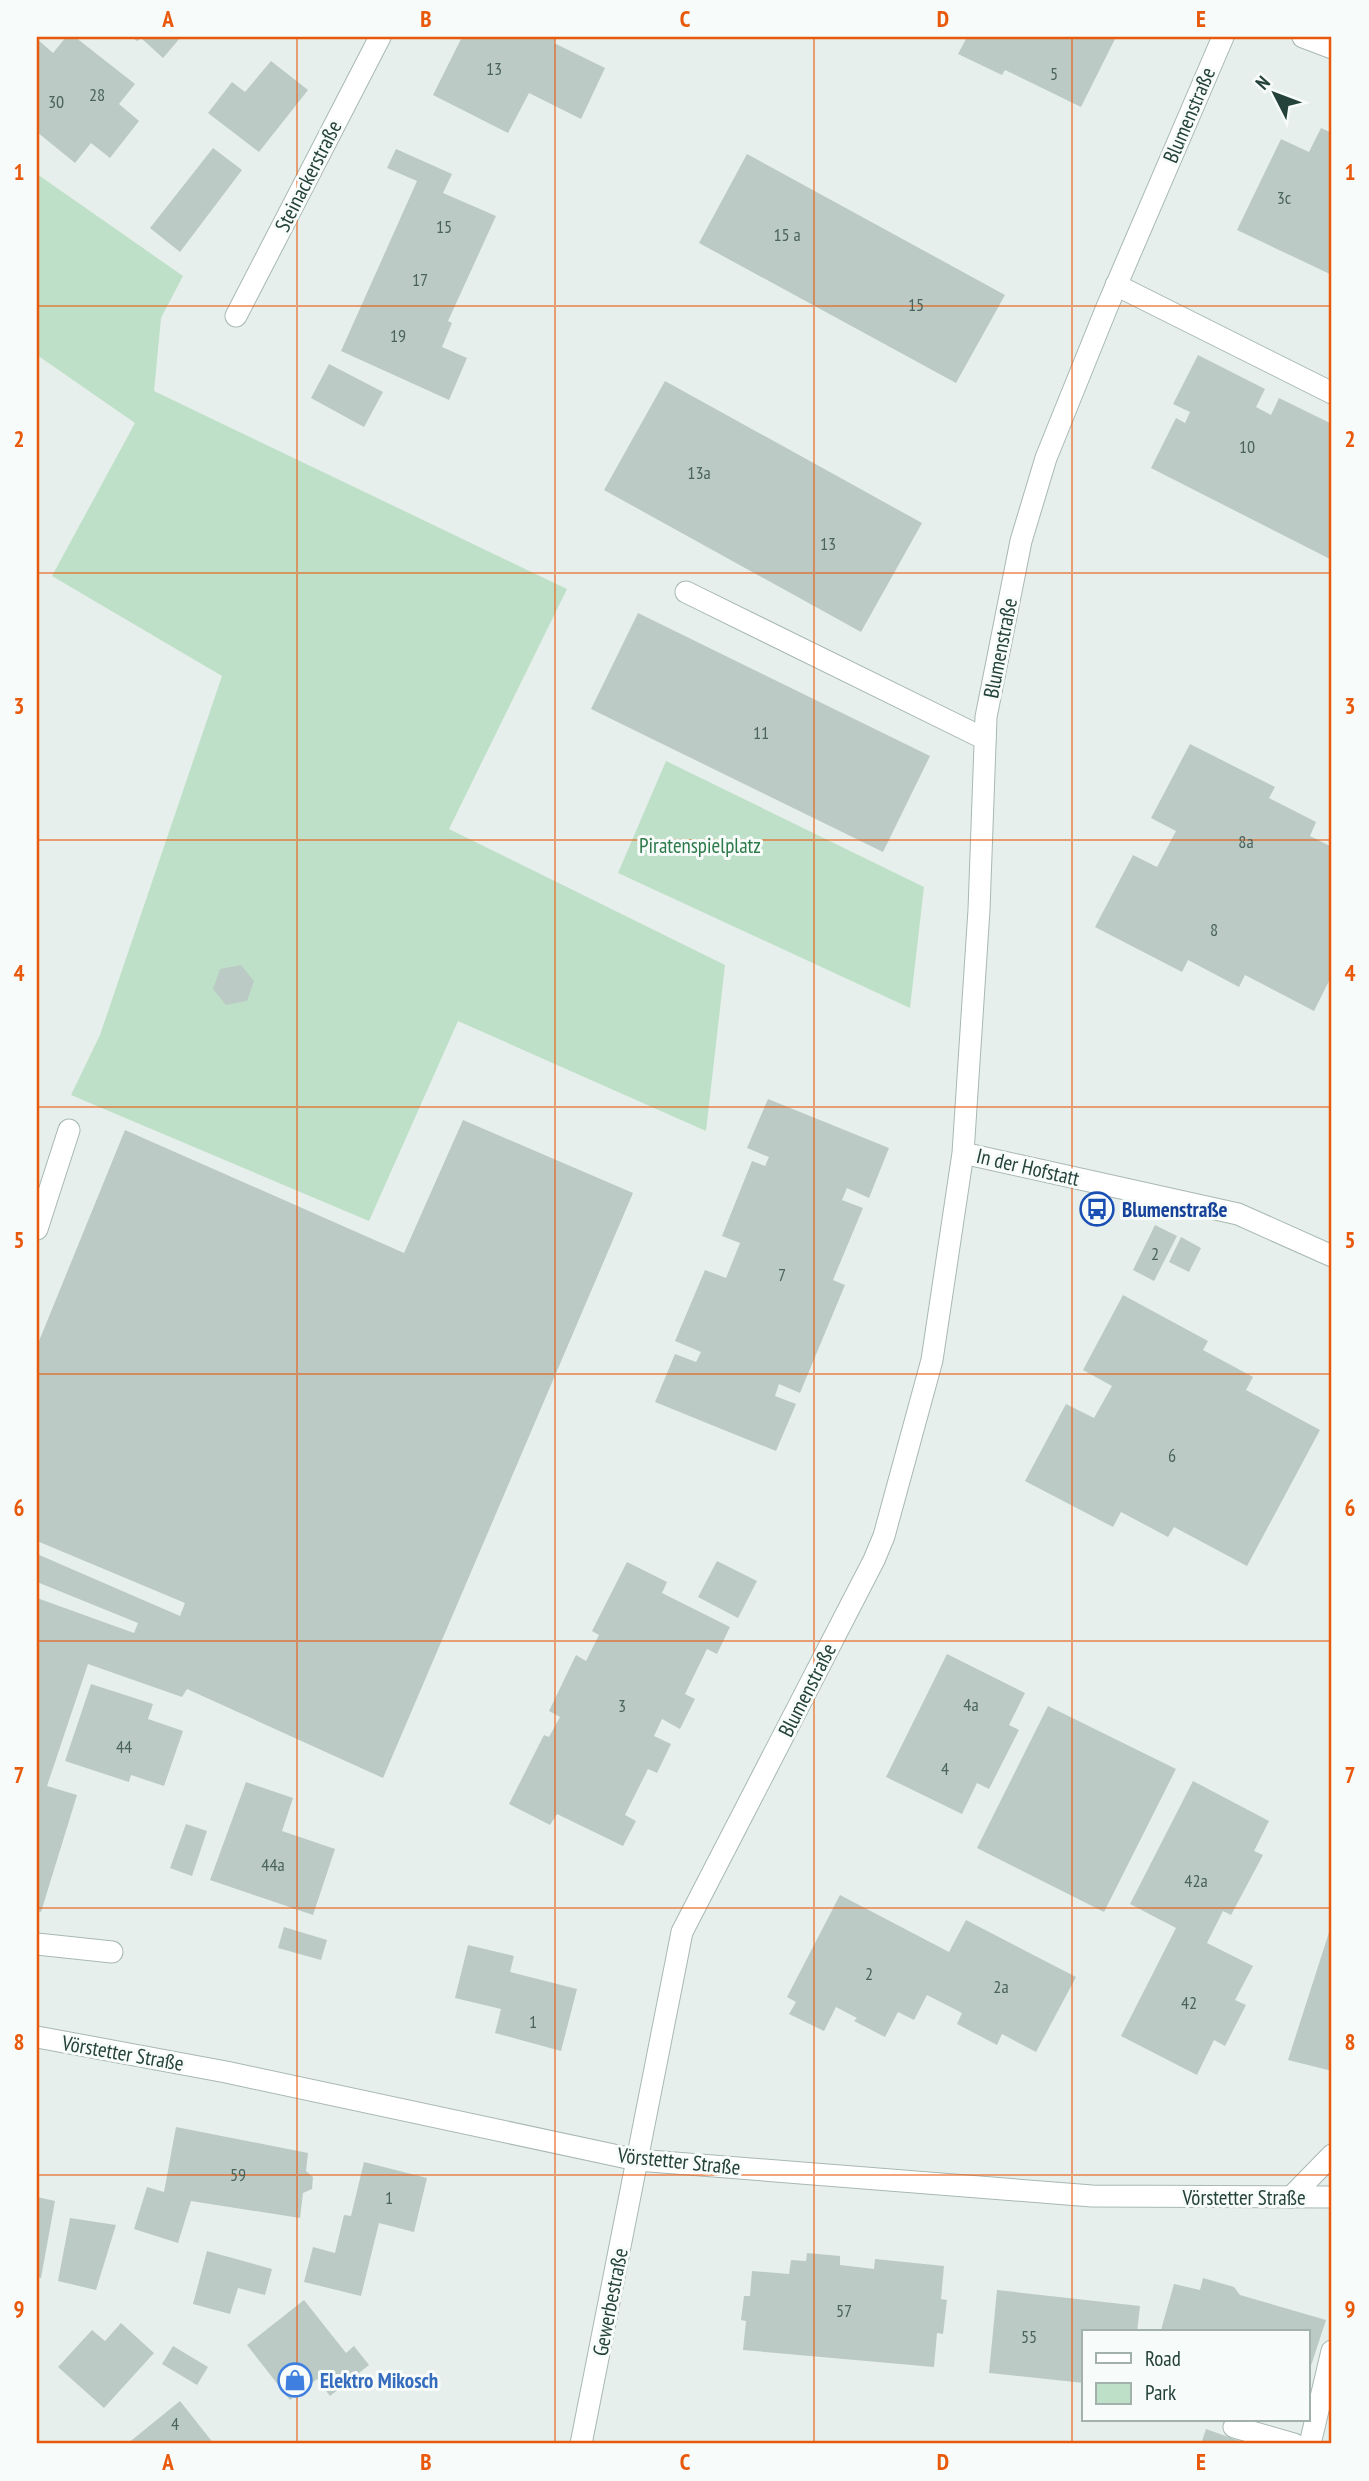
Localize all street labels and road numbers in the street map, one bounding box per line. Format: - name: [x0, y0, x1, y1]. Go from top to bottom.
- street label: Blumenstraße: [1157, 63, 1221, 167]
- street label: Steinackerstraße: [268, 116, 348, 236]
- street label: Blumenstraße: [977, 596, 1023, 700]
- street label: In der Hofstatt: [974, 1142, 1082, 1192]
- street label: Blumenstraße: [772, 1639, 842, 1741]
- street label: Vörstetter Straße: [59, 2029, 186, 2077]
- street label: Vörstetter Straße: [615, 2141, 742, 2181]
- street label: Vörstetter Straße: [1181, 2184, 1306, 2211]
- street label: Gewerbestraße: [586, 2246, 634, 2358]

